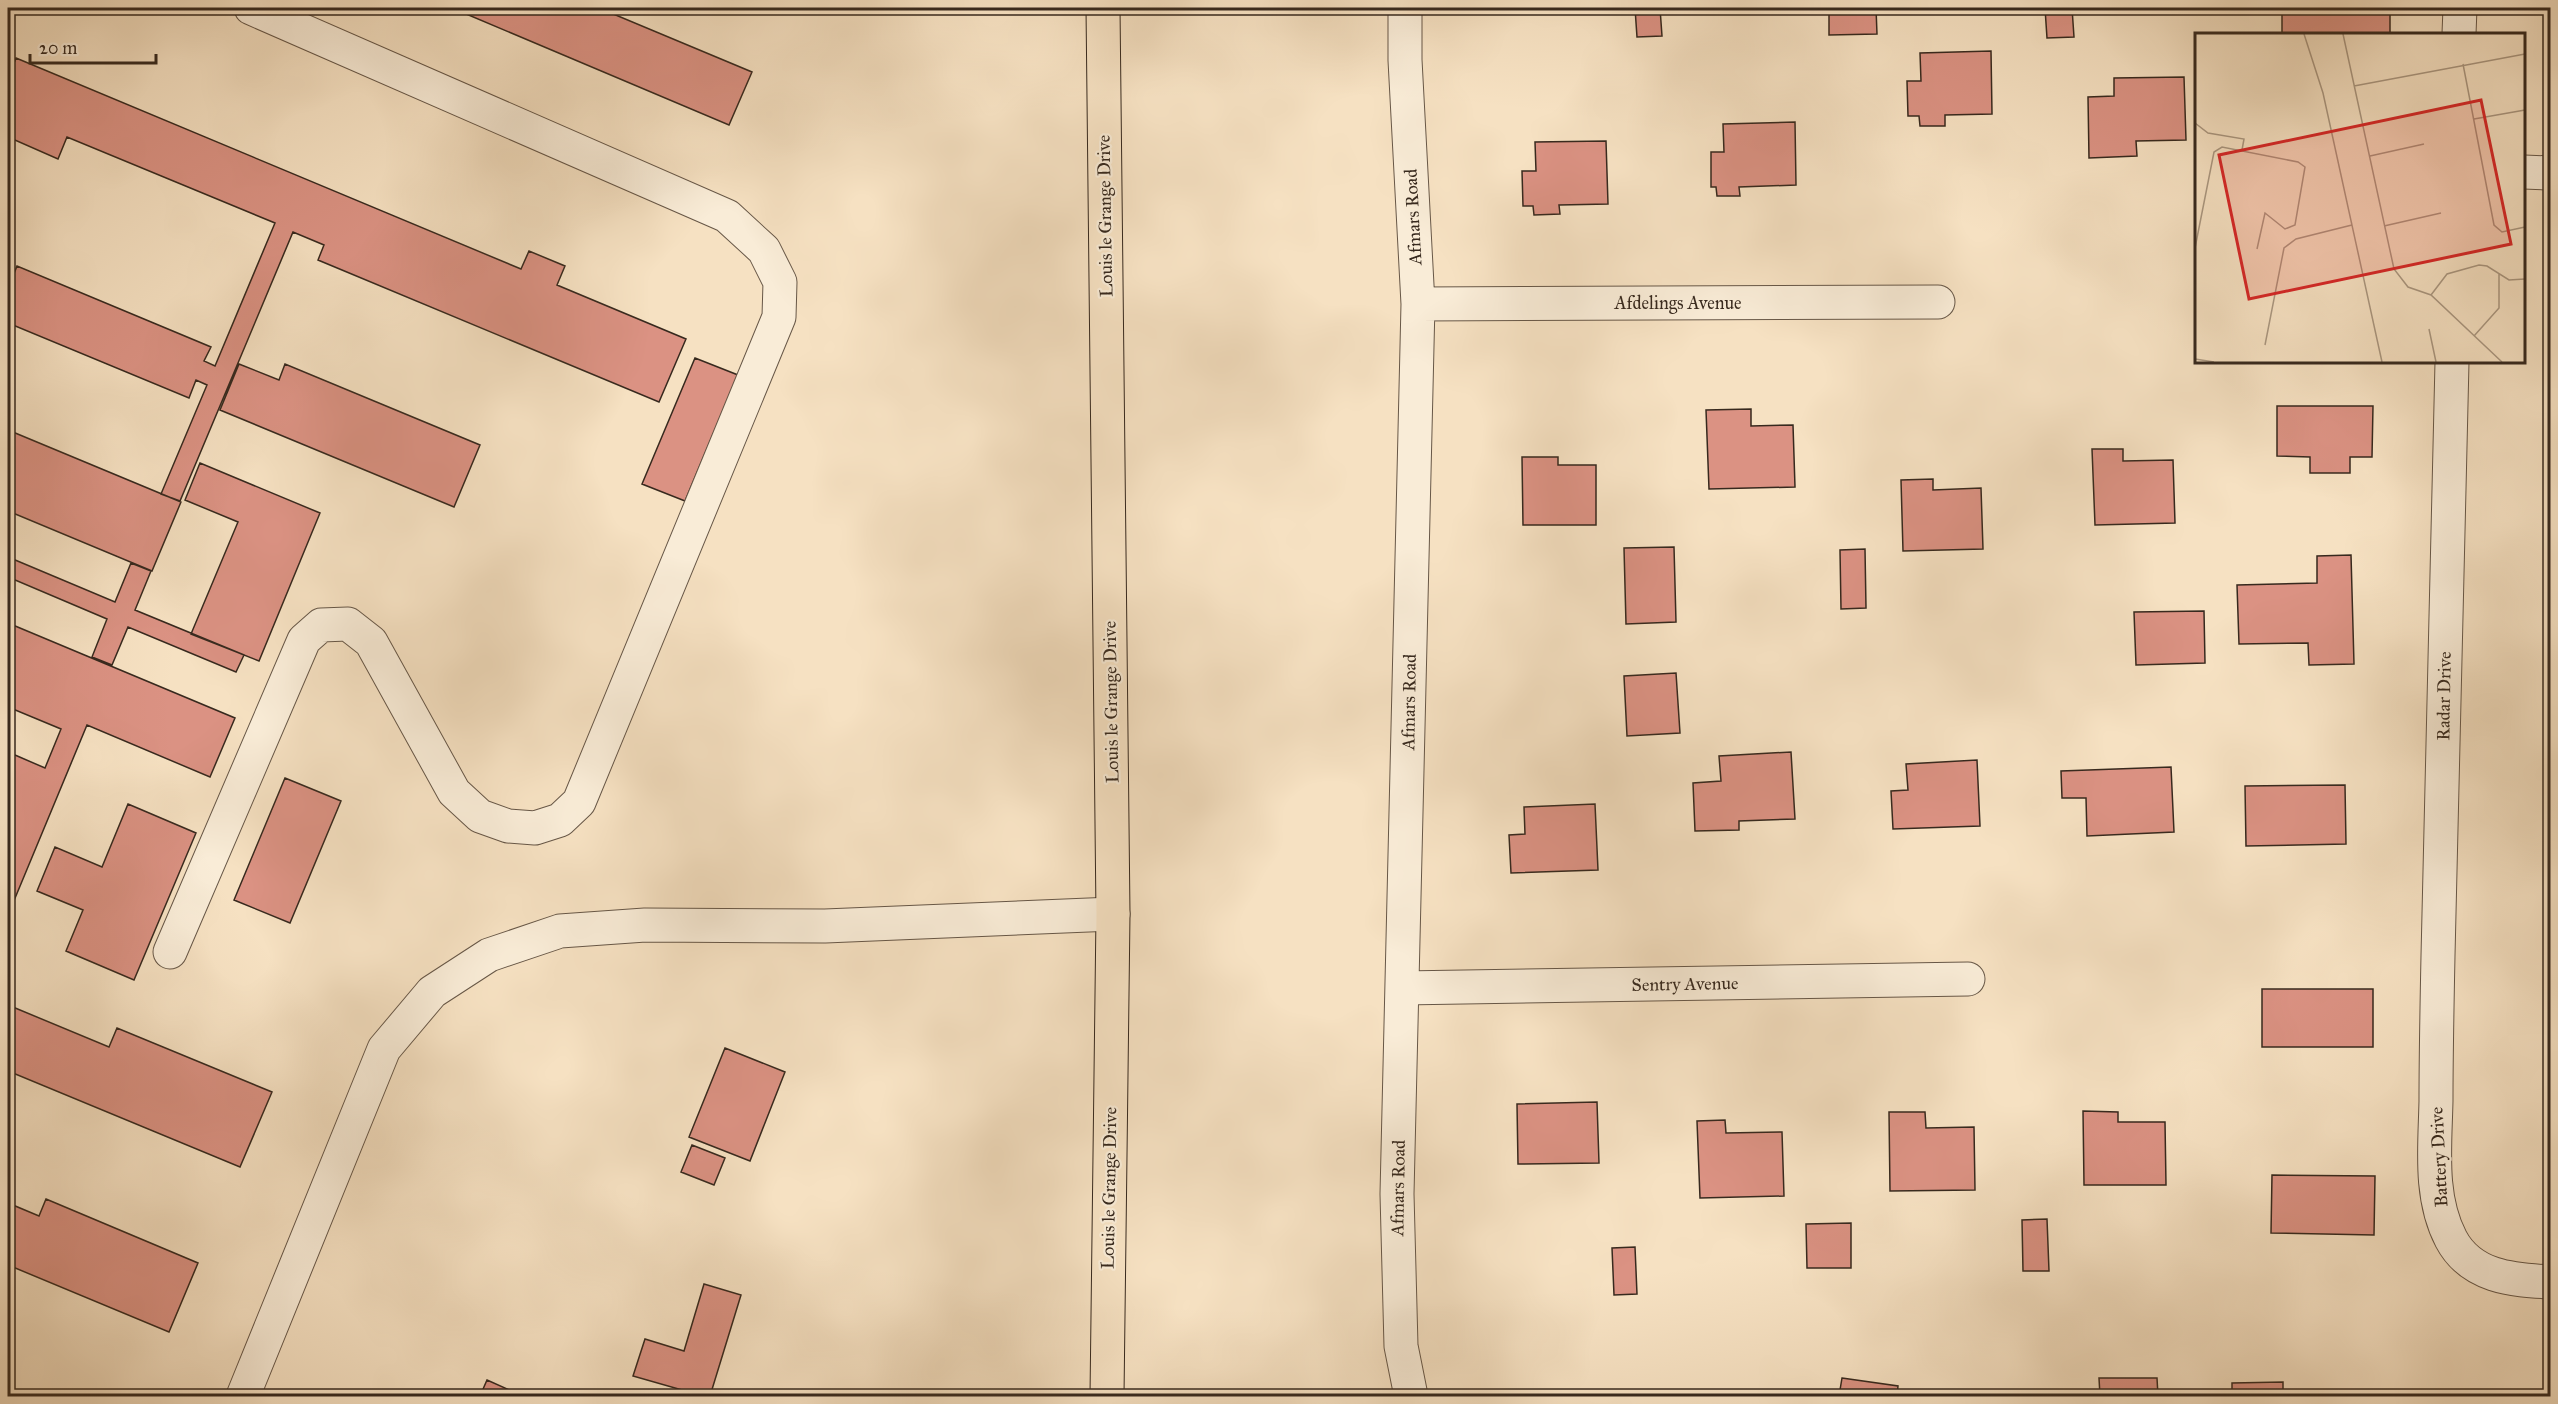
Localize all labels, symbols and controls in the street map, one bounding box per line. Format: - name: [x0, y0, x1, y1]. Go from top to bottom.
- scale bar: [30, 27, 156, 65]
- inset map: [2195, 33, 2525, 363]
- text: 20 m: [39, 37, 77, 59]
- street label: Louis le Grange Drive: [1093, 135, 1118, 297]
- street label: Afmars Road: [1399, 168, 1427, 267]
- street label: Afdelings Avenue: [1613, 292, 1742, 315]
- street label: Louis le Grange Drive: [1099, 621, 1124, 783]
- street label: Radar Drive: [2432, 651, 2456, 741]
- street label: Afmars Road: [1397, 654, 1421, 751]
- street label: Sentry Avenue: [1631, 972, 1739, 996]
- street label: Battery Drive: [2425, 1106, 2453, 1208]
- street label: Louis le Grange Drive: [1097, 1107, 1122, 1269]
- street label: Afmars Road: [1386, 1140, 1410, 1237]

